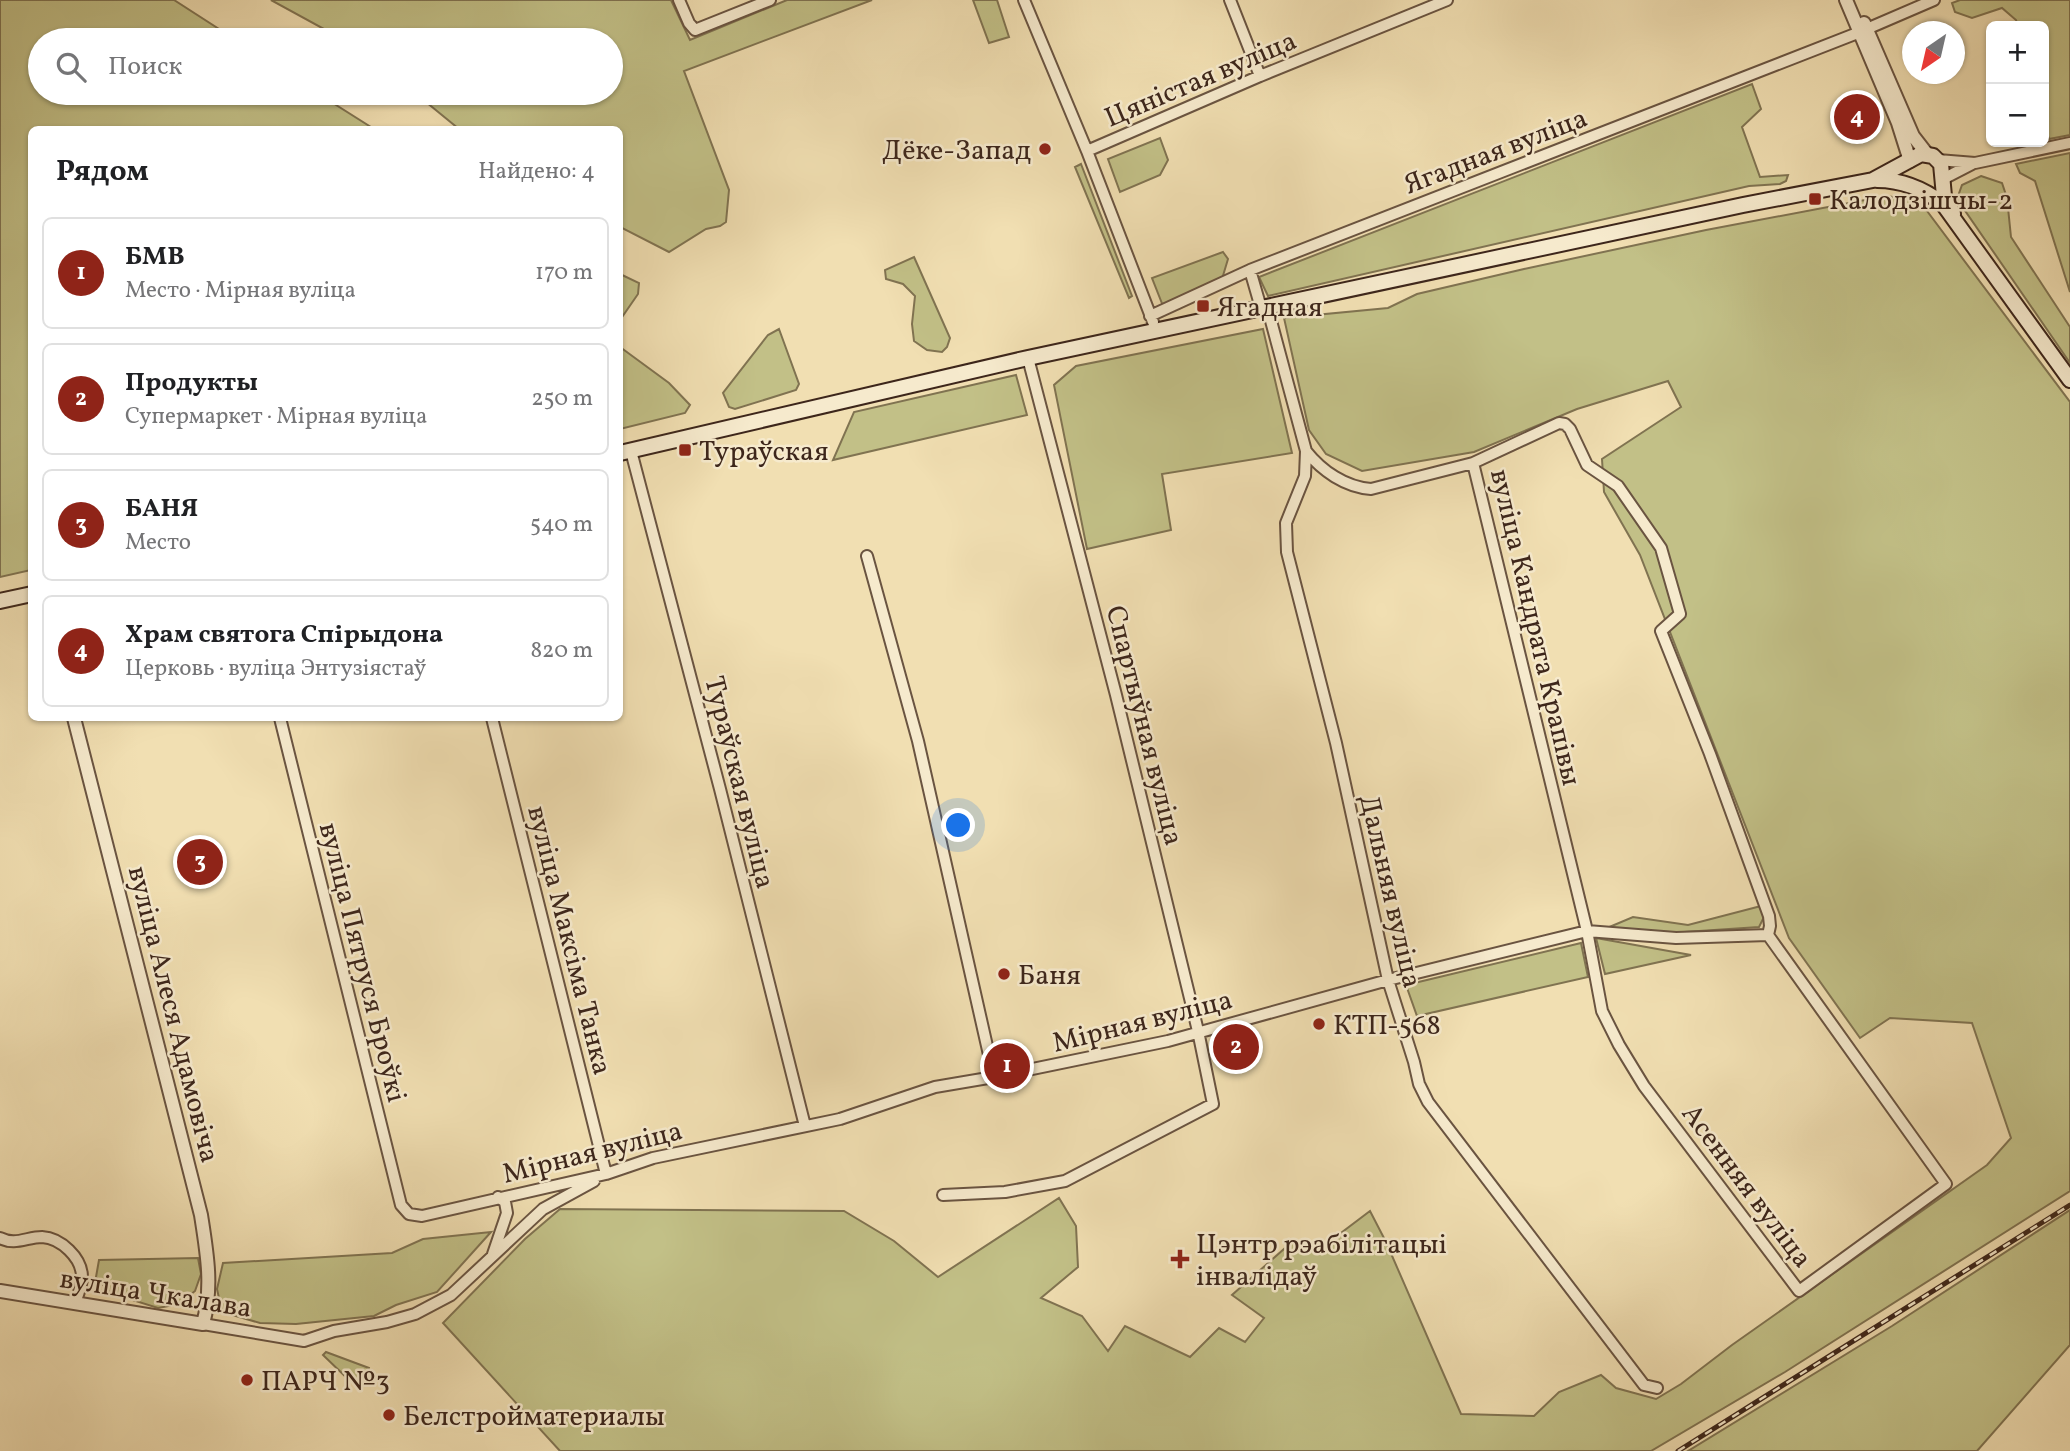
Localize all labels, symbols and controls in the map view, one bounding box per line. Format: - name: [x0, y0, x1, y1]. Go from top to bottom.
- north arrow: [1902, 21, 1965, 84]
- map controls: [1986, 21, 2049, 147]
- button: +: [1986, 21, 2049, 84]
- street label: Цяністая вуліца: [1099, 22, 1303, 138]
- search box: [28, 28, 623, 105]
- icon: search: [52, 48, 90, 86]
- text: Поиск: [108, 49, 182, 85]
- button: −: [1986, 84, 2049, 147]
- pin: 4: [1834, 91, 1880, 143]
- street label: Ягадная вуліца: [1399, 99, 1593, 205]
- place label: Дёке-Запад: [882, 132, 1031, 171]
- marker: Дёке-Запад: [1037, 141, 1053, 157]
- text: Рядом: [56, 151, 149, 193]
- text: Найдено: 4: [478, 156, 595, 188]
- place label: Калодзішчы-2: [1829, 182, 2013, 221]
- marker: Калодзішчы-2: [1807, 191, 1823, 207]
- text: БМВ: [125, 239, 185, 275]
- text: 1: [76, 257, 86, 289]
- text: 170 m: [535, 257, 593, 289]
- text: Место · Мірная вуліца: [125, 275, 356, 307]
- place label: Ягадная: [1217, 289, 1323, 328]
- marker: Ягадная: [1195, 298, 1211, 314]
- text: Продукты: [125, 365, 258, 401]
- text: 2: [75, 383, 87, 415]
- text: 250 m: [531, 383, 593, 415]
- text: Супермаркет · Мірная вуліца: [125, 401, 428, 433]
- place label: Тураўская: [699, 433, 829, 472]
- marker: Тураўская: [677, 442, 693, 458]
- street label: вуліца Кандрата Крапівы: [1479, 465, 1590, 790]
- text: БАНЯ: [125, 491, 198, 527]
- text: 3: [75, 509, 87, 541]
- text: 540 m: [530, 509, 593, 541]
- text: Место: [125, 527, 191, 559]
- street label: Спартыўная вуліца: [1095, 602, 1192, 850]
- text: Храм святога Спірыдона: [125, 617, 443, 653]
- text: 4: [74, 635, 88, 667]
- text: 820 m: [530, 635, 593, 667]
- text: Церковь · вуліца Энтузіястаў: [125, 653, 426, 685]
- street label: Тураўская вуліца: [693, 672, 784, 893]
- street label: Дальняя вуліца: [1348, 791, 1431, 992]
- street label: вуліца Максіма Танка: [516, 802, 621, 1079]
- your location: [941, 808, 975, 842]
- street label: вуліца Пятруся Броўкі: [308, 819, 415, 1107]
- pin: 3: [177, 836, 223, 888]
- street label: вуліца Алеся Адамовіча: [117, 862, 228, 1167]
- place label: Баня: [1018, 957, 1081, 996]
- marker: Баня: [996, 966, 1012, 982]
- street label: Мірная вуліца: [1049, 981, 1237, 1064]
- place label: КТП-568: [1333, 1007, 1441, 1046]
- marker: КТП-568: [1311, 1016, 1327, 1032]
- pin: 2: [1213, 1021, 1259, 1073]
- pin: 1: [984, 1040, 1030, 1092]
- street label: Асенняя вуліца: [1671, 1096, 1821, 1277]
- street label: Мірная вуліца: [499, 1112, 687, 1195]
- place label: Цэнтр рэабілітацыі інвалідаў: [1196, 1226, 1447, 1297]
- marker: Цэнтр рэабілітацыі інвалідаў: [1170, 1249, 1190, 1269]
- street label: вуліца Чкалава: [57, 1260, 254, 1329]
- place label: ПАРЧ №3: [261, 1363, 390, 1402]
- marker: ПАРЧ №3: [239, 1372, 255, 1388]
- place label: Белстройматериалы: [403, 1398, 665, 1437]
- marker: Белстройматериалы: [381, 1407, 397, 1423]

